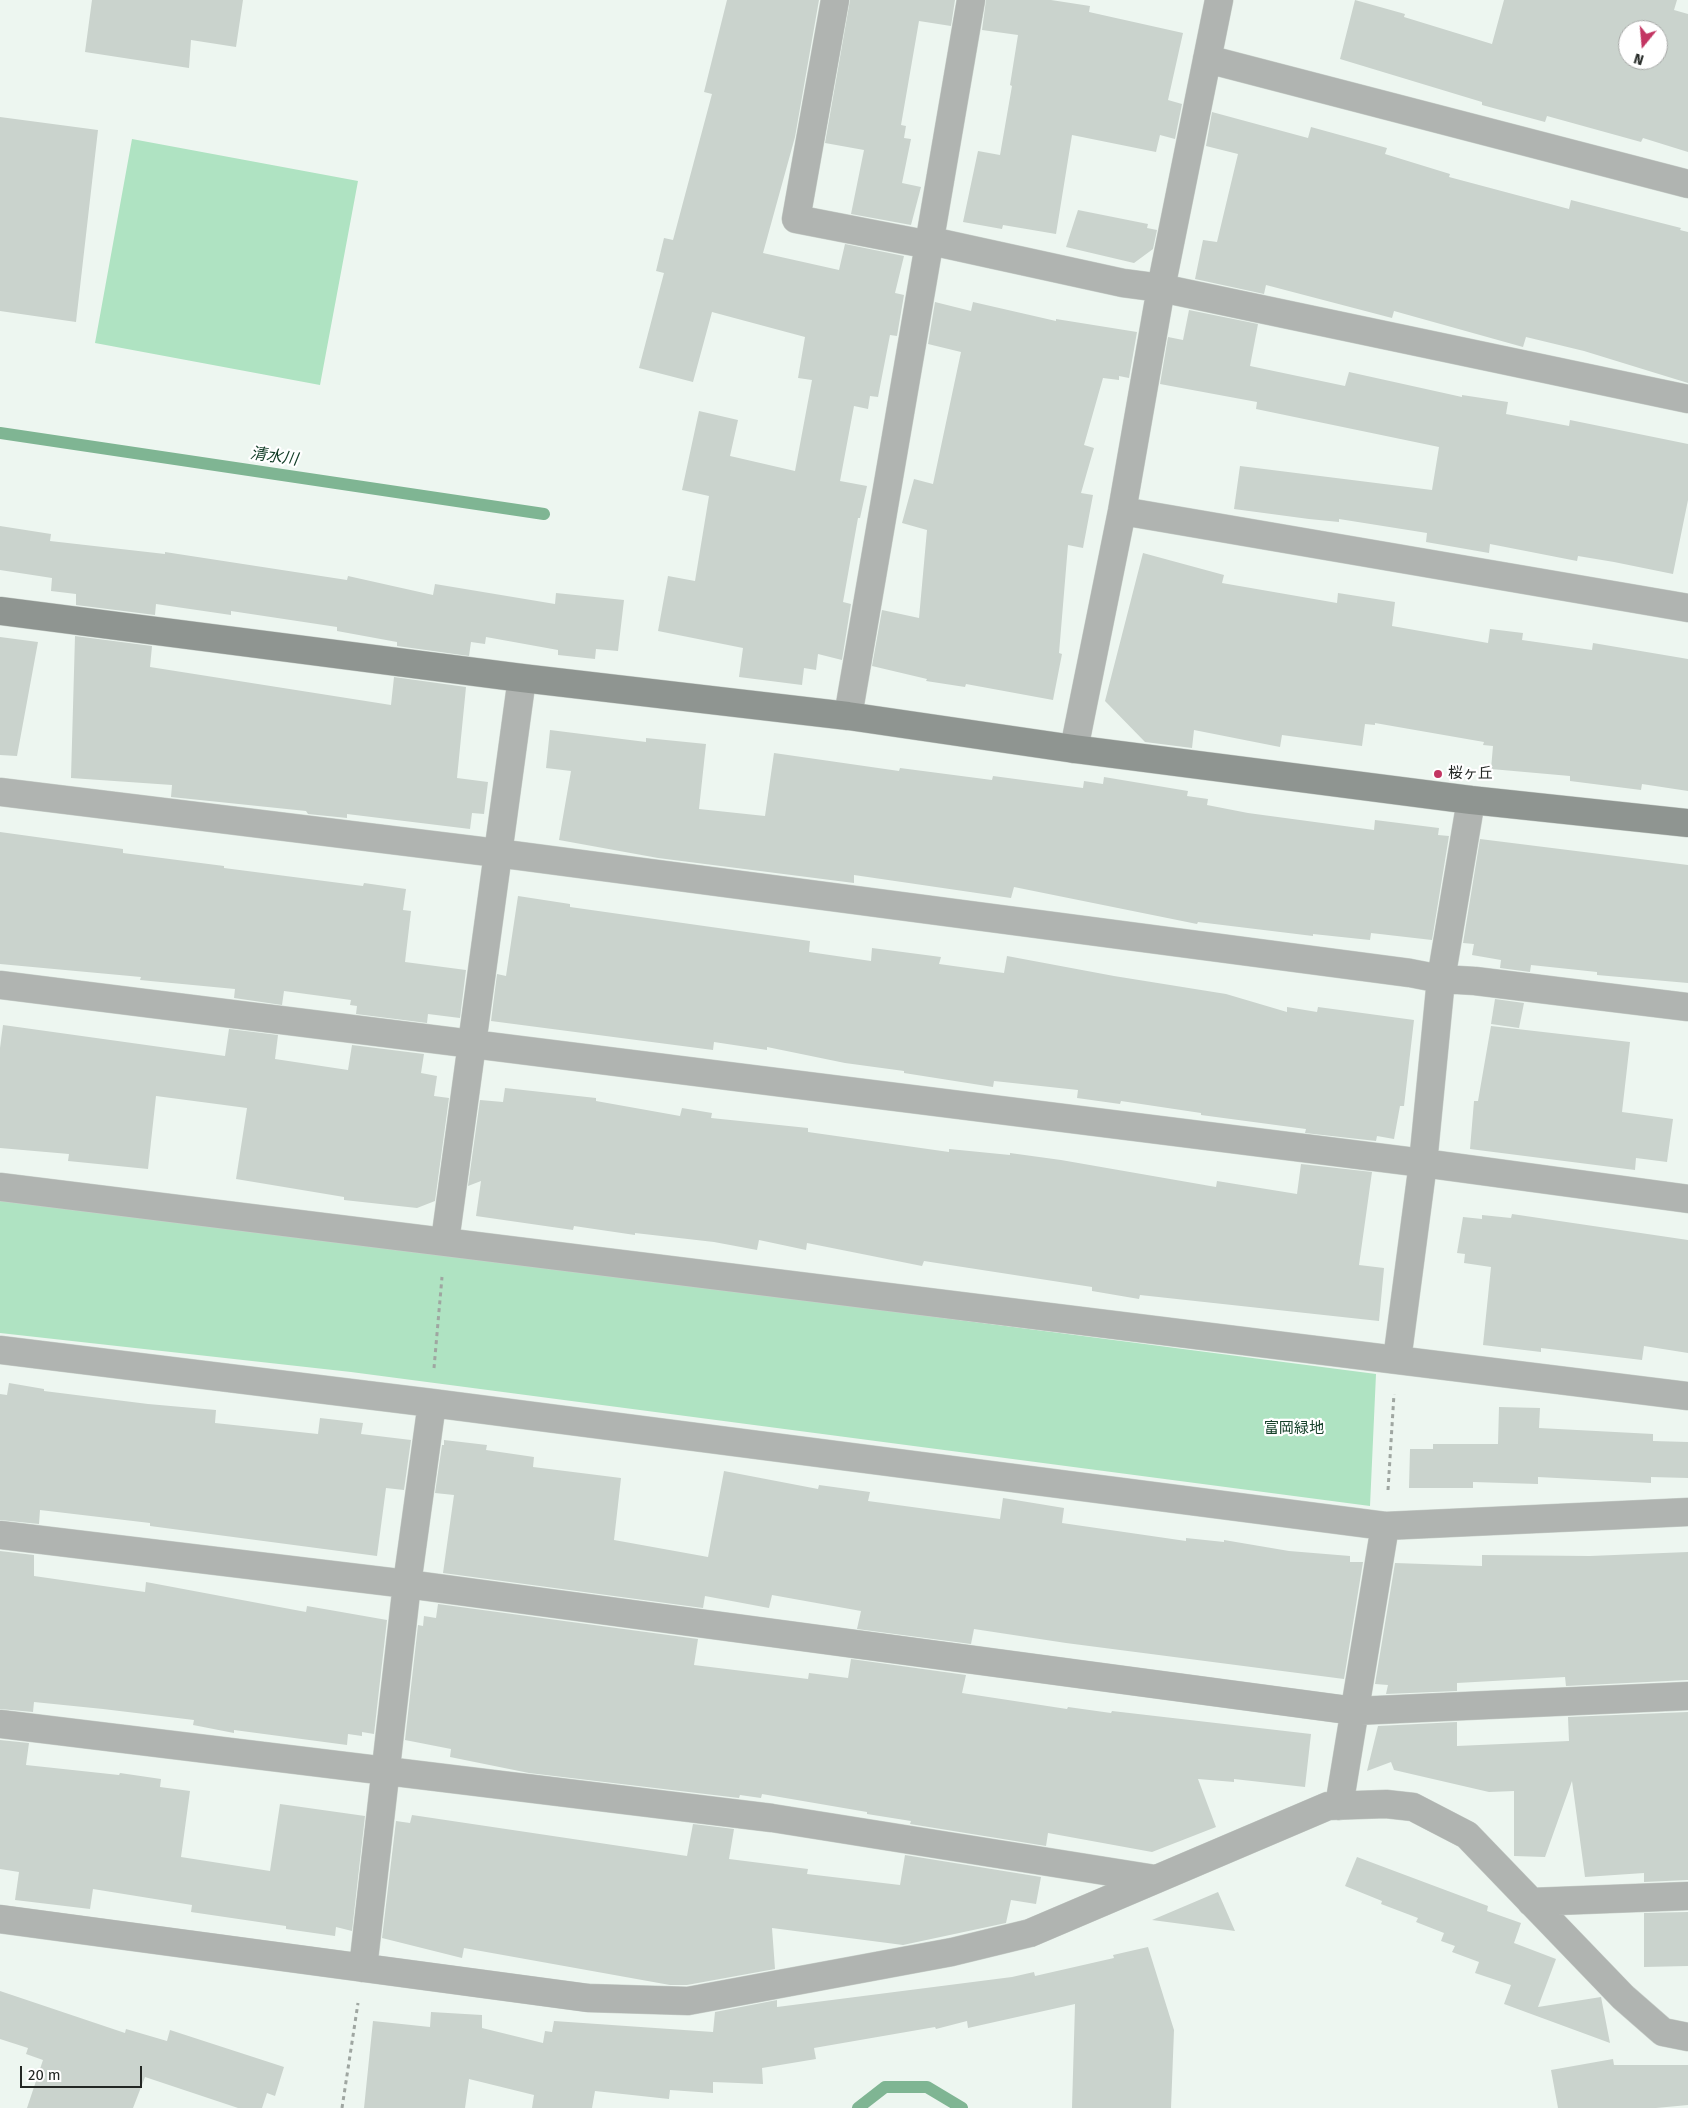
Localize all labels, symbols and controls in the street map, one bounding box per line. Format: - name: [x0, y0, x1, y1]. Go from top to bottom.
- north arrow: [1618, 20, 1668, 70]
- text: N: [1632, 49, 1646, 68]
- water label: 清水川: [249, 444, 299, 470]
- place label: 桜ヶ丘: [1448, 765, 1493, 783]
- marker: 桜ヶ丘: [1432, 768, 1444, 780]
- park label: 富岡緑地: [1264, 1420, 1324, 1438]
- scale bar: [22, 2056, 145, 2088]
- text: 20 m: [28, 2066, 61, 2084]

